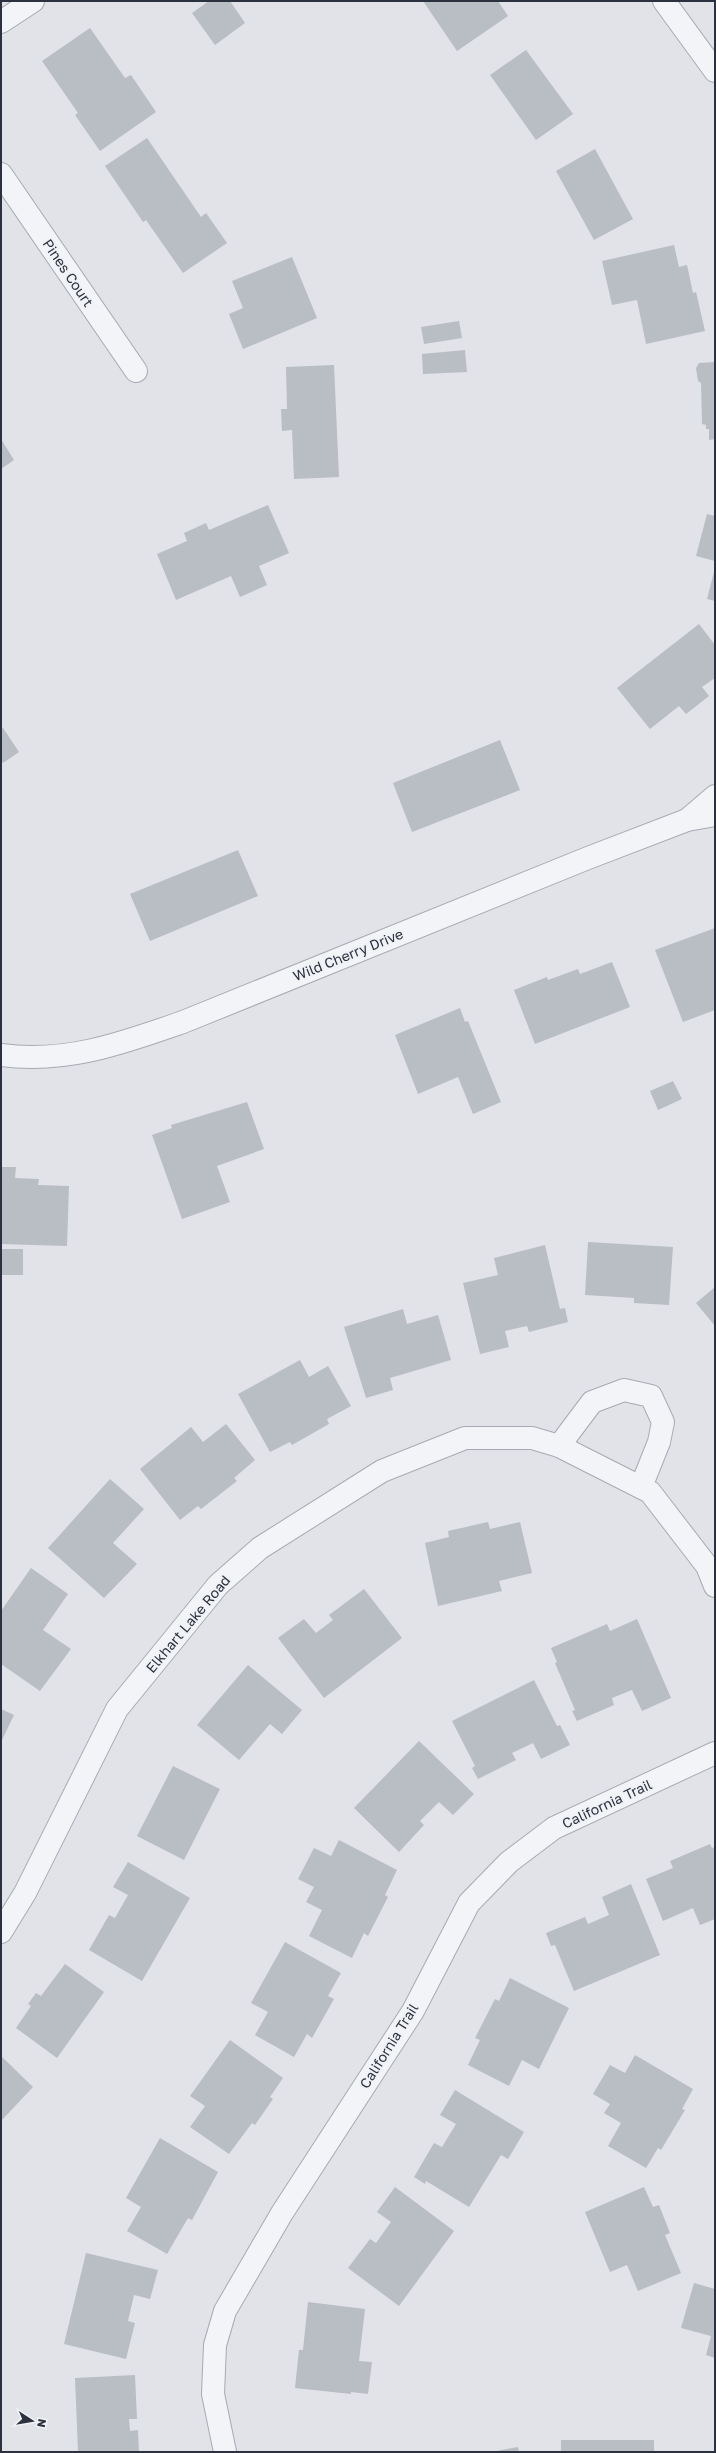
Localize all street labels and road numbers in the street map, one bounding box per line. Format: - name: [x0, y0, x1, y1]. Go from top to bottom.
- street label: Pines Court: [39, 236, 97, 310]
- street label: Wild Cherry Drive: [290, 925, 405, 984]
- street label: Elkhart Lake Road: [142, 1572, 233, 1676]
- street label: California Trail: [559, 1775, 654, 1832]
- street label: California Trail: [356, 2000, 422, 2091]

